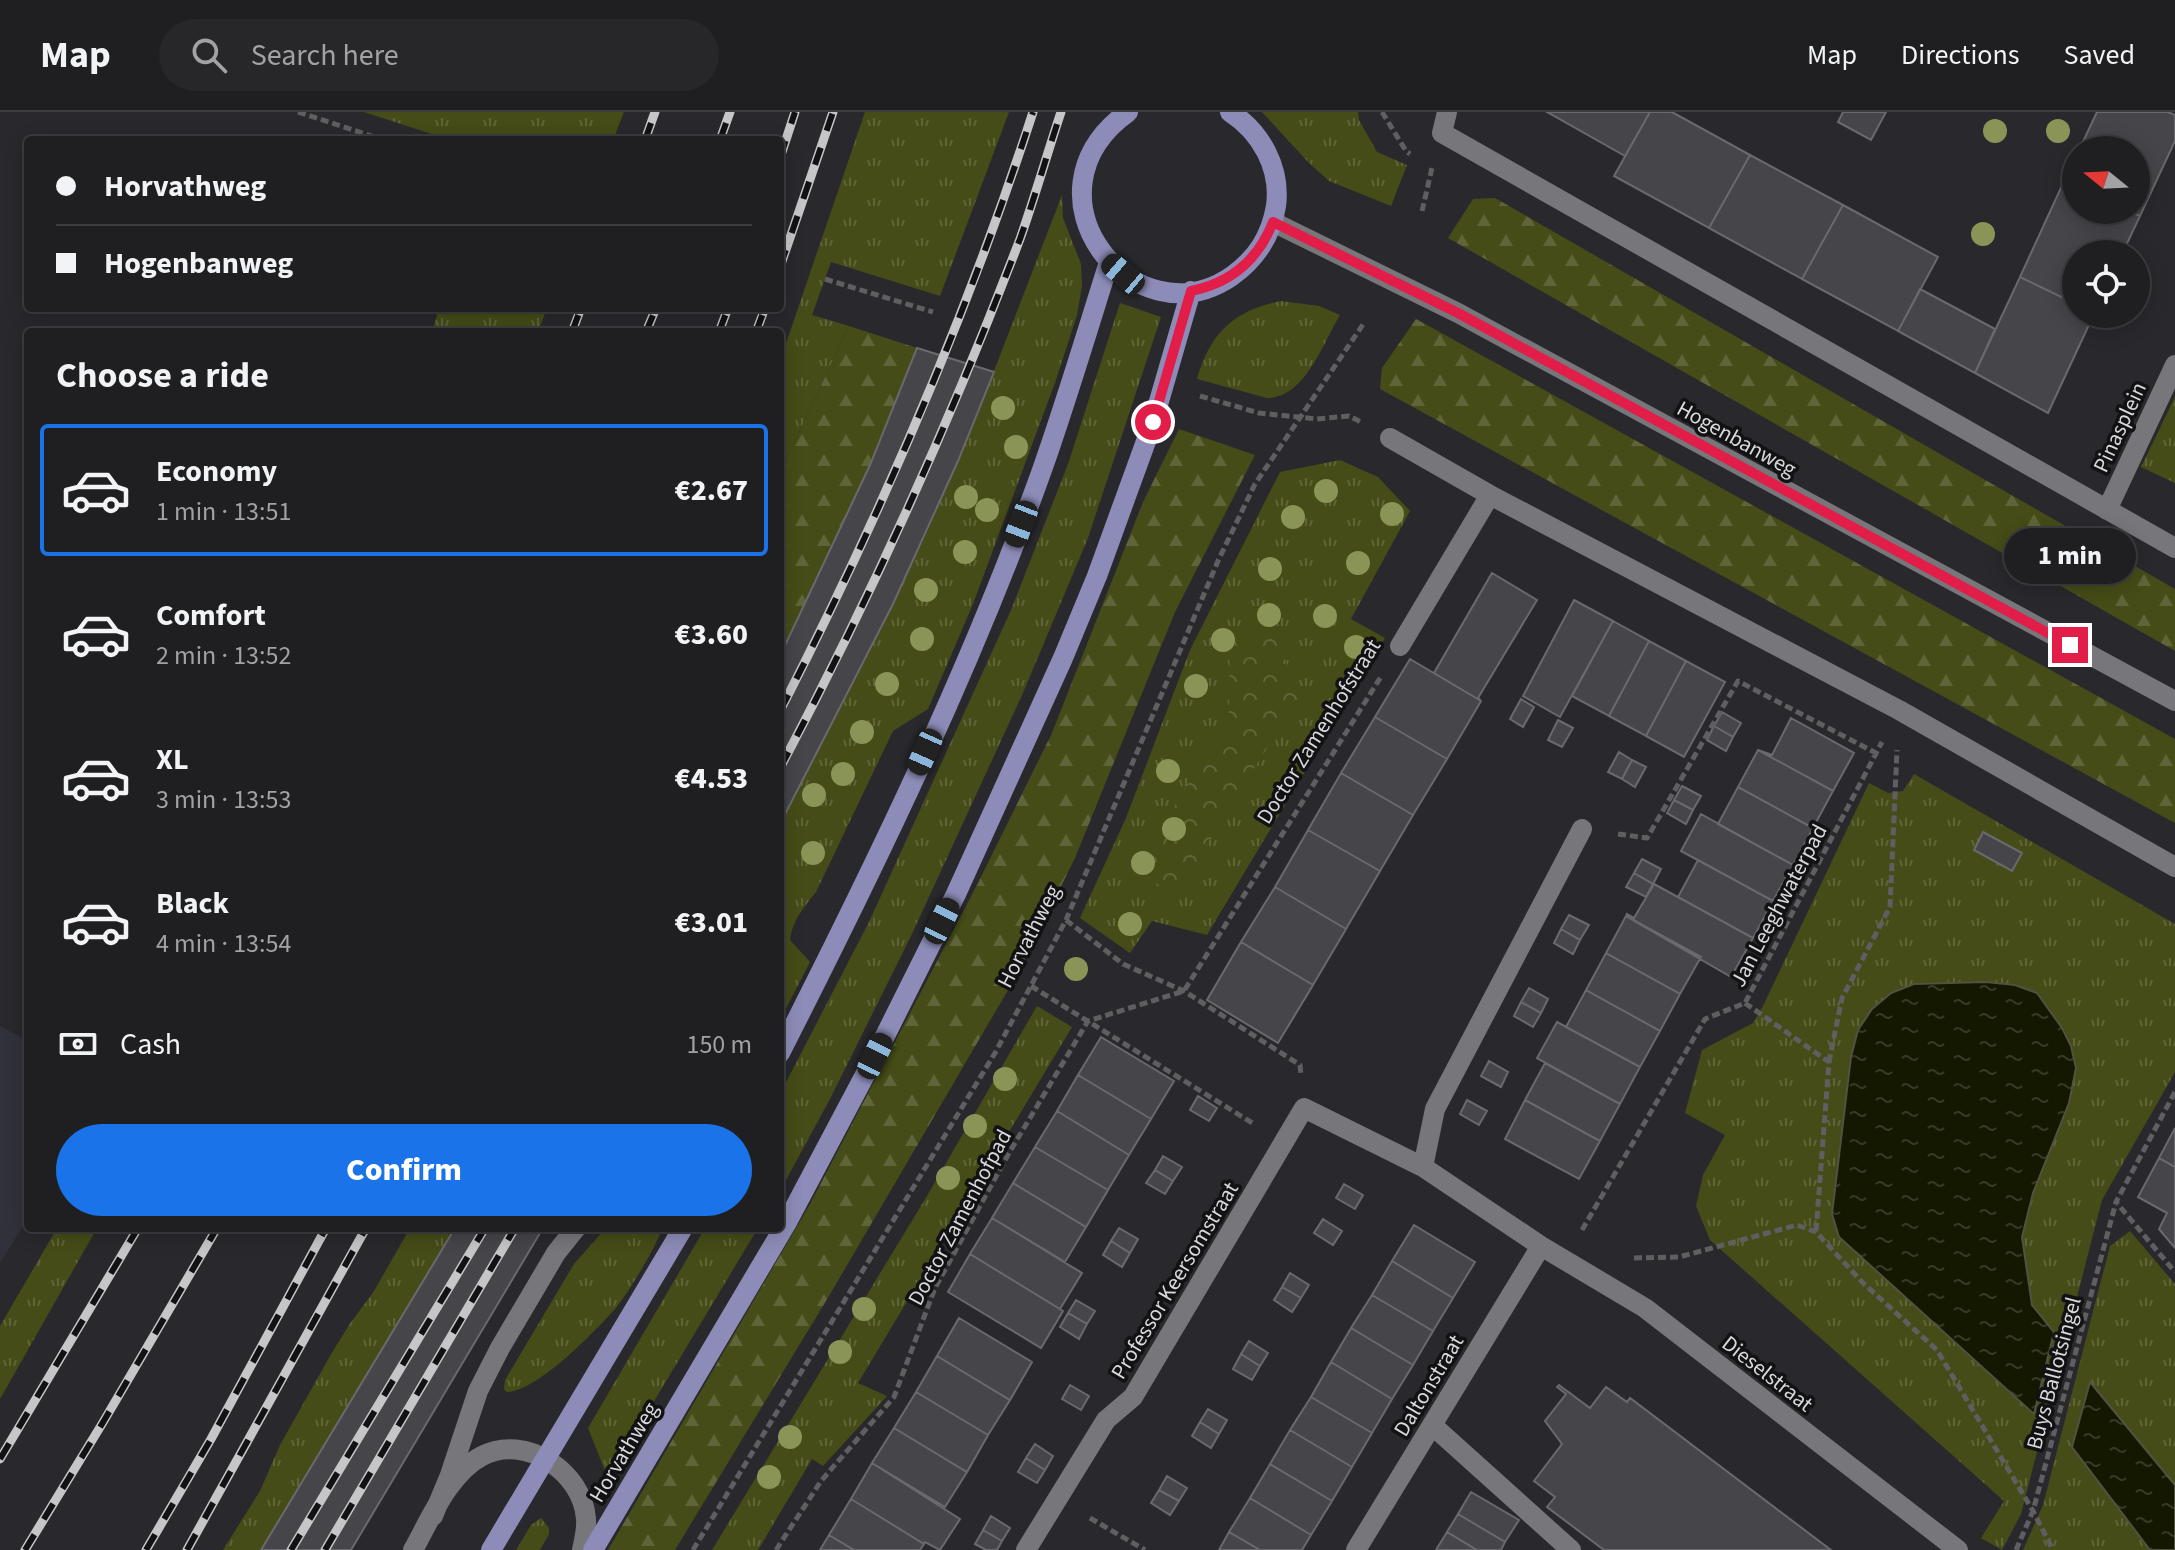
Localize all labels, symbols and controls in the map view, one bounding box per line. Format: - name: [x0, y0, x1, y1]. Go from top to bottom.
- search box: [159, 19, 719, 91]
- text: Map: [40, 28, 111, 82]
- icon: search: [187, 33, 231, 77]
- text: Search here: [251, 34, 399, 77]
- text: Map: [1807, 35, 1857, 75]
- text: Directions: [1901, 35, 2020, 75]
- text: Saved: [2064, 35, 2135, 75]
- north arrow: [2062, 136, 2150, 224]
- map controls: [2062, 136, 2150, 328]
- text: Horvathweg: [104, 165, 266, 208]
- button: locate: [2062, 240, 2150, 328]
- text: Hogenbanweg: [104, 242, 293, 285]
- car: [1097, 249, 1149, 299]
- text: Choose a ride: [56, 350, 269, 401]
- street label: Pinasplein: [2085, 377, 2155, 478]
- street label: Hogenbanweg: [1671, 393, 1802, 485]
- route start: [1135, 404, 1171, 440]
- text: Economy: [156, 450, 277, 493]
- icon: car: [60, 454, 132, 526]
- text: €2.67: [675, 469, 748, 512]
- text: 1 min · 13:51: [156, 493, 291, 530]
- car: [1001, 497, 1041, 551]
- callout: 1 min: [2004, 529, 2136, 585]
- text: 1 min: [2038, 537, 2102, 574]
- text: Comfort: [156, 594, 266, 637]
- icon: car: [60, 598, 132, 670]
- text: €3.60: [675, 613, 748, 656]
- route end: [2052, 627, 2088, 663]
- street label: Doctor Zamenhofstraat: [1249, 632, 1389, 830]
- text: 2 min · 13:52: [156, 637, 291, 674]
- car: [904, 725, 946, 779]
- text: XL: [156, 738, 189, 781]
- icon: car: [60, 742, 132, 814]
- text: €4.53: [675, 757, 748, 800]
- text: 3 min · 13:53: [156, 781, 291, 818]
- street label: Jan Leeghwaterpad: [1722, 818, 1835, 993]
- street label: Horvathweg: [989, 879, 1069, 994]
- text: Black: [156, 882, 229, 925]
- icon: car: [60, 886, 132, 958]
- car: [921, 894, 963, 948]
- text: €3.01: [675, 901, 748, 944]
- text: 4 min · 13:54: [156, 925, 291, 962]
- icon: cash: [56, 1022, 100, 1066]
- text: Cash: [120, 1023, 181, 1066]
- text: 150 m: [686, 1026, 752, 1063]
- car: [854, 1029, 896, 1083]
- button: Confirm: [56, 1124, 752, 1216]
- street label: Doctor Zamenhofpad: [900, 1124, 1020, 1311]
- street label: Professor Keersomstraat: [1103, 1175, 1247, 1385]
- street label: Buys Ballotsingel: [2018, 1293, 2090, 1453]
- street label: Daltonstraat: [1386, 1328, 1472, 1443]
- street label: Dieselstraat: [1715, 1328, 1820, 1420]
- street label: Horvathweg: [581, 1396, 666, 1509]

